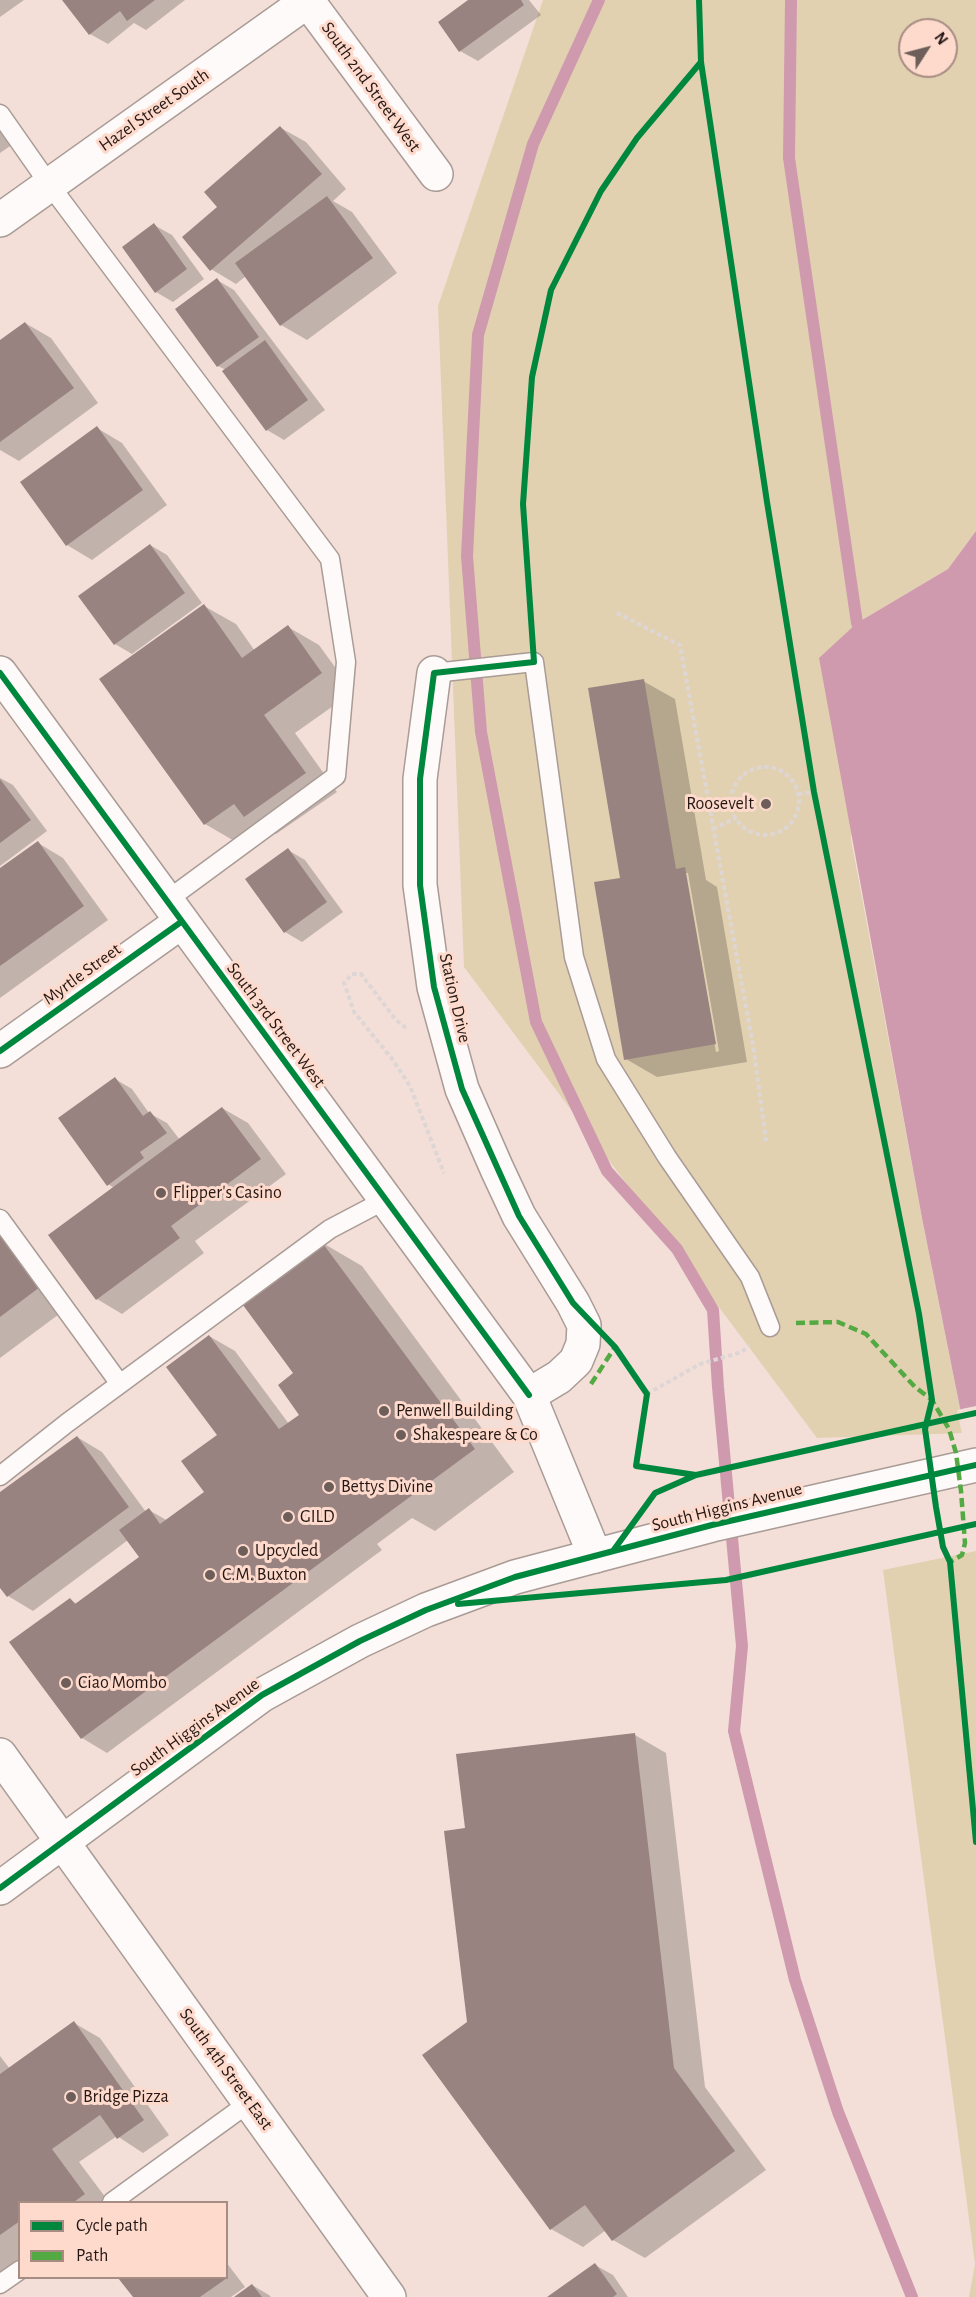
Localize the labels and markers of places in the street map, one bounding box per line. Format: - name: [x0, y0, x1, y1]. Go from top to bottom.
- place label: Roosevelt: [686, 793, 754, 815]
- marker: Roosevelt: [759, 797, 773, 811]
- place label: Flipper's Casino: [173, 1182, 282, 1204]
- marker: Flipper's Casino: [154, 1186, 168, 1200]
- place label: Penwell Building: [396, 1400, 513, 1422]
- marker: Penwell Building: [377, 1404, 391, 1418]
- place label: Shakespeare & Co: [413, 1424, 538, 1446]
- marker: Shakespeare & Co: [394, 1428, 408, 1442]
- place label: Bettys Divine: [341, 1476, 433, 1498]
- marker: Bettys Divine: [322, 1480, 336, 1494]
- place label: GILD: [300, 1506, 335, 1528]
- marker: GILD: [281, 1510, 295, 1524]
- place label: Upcycled: [255, 1540, 318, 1562]
- marker: Upcycled: [236, 1544, 250, 1558]
- place label: C.M. Buxton: [222, 1564, 307, 1586]
- marker: C.M. Buxton: [203, 1568, 217, 1582]
- place label: Ciao Mombo: [78, 1672, 167, 1694]
- marker: Ciao Mombo: [59, 1676, 73, 1690]
- place label: Bridge Pizza: [83, 2086, 169, 2108]
- marker: Bridge Pizza: [64, 2090, 78, 2104]

